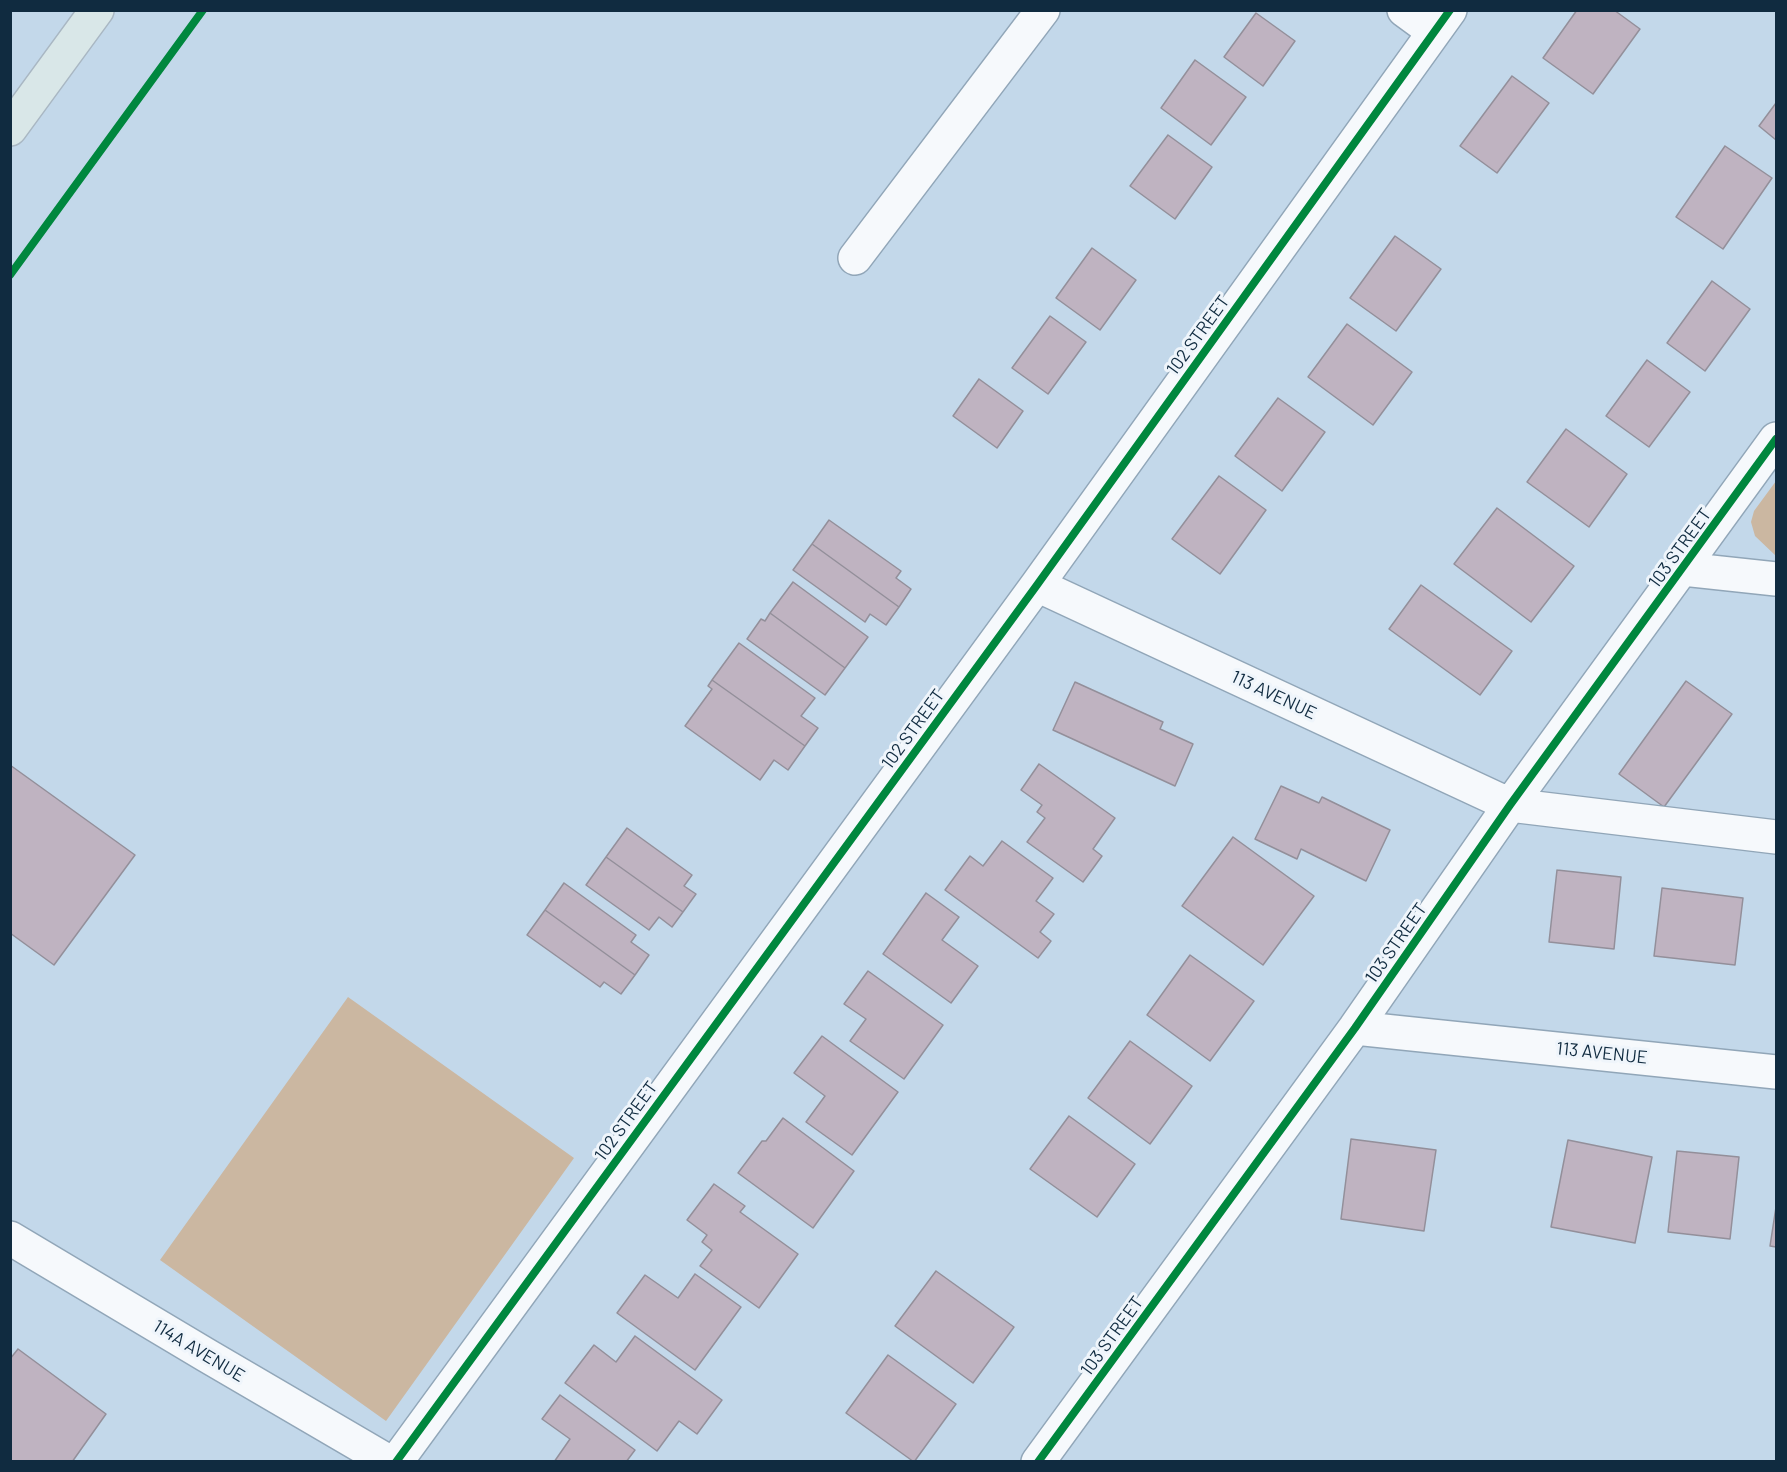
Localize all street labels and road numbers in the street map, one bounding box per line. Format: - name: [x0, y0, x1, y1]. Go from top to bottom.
- street label: 102 STREET: [1162, 291, 1234, 379]
- street label: 103 STREET: [1644, 504, 1716, 592]
- street label: 113 AVENUE: [1228, 666, 1320, 724]
- street label: 102 STREET: [877, 685, 949, 773]
- street label: 103 STREET: [1361, 899, 1431, 987]
- street label: 113 AVENUE: [1555, 1037, 1649, 1069]
- street label: 102 STREET: [590, 1077, 662, 1165]
- street label: 103 STREET: [1076, 1292, 1148, 1380]
- street label: 114A AVENUE: [149, 1315, 249, 1387]

